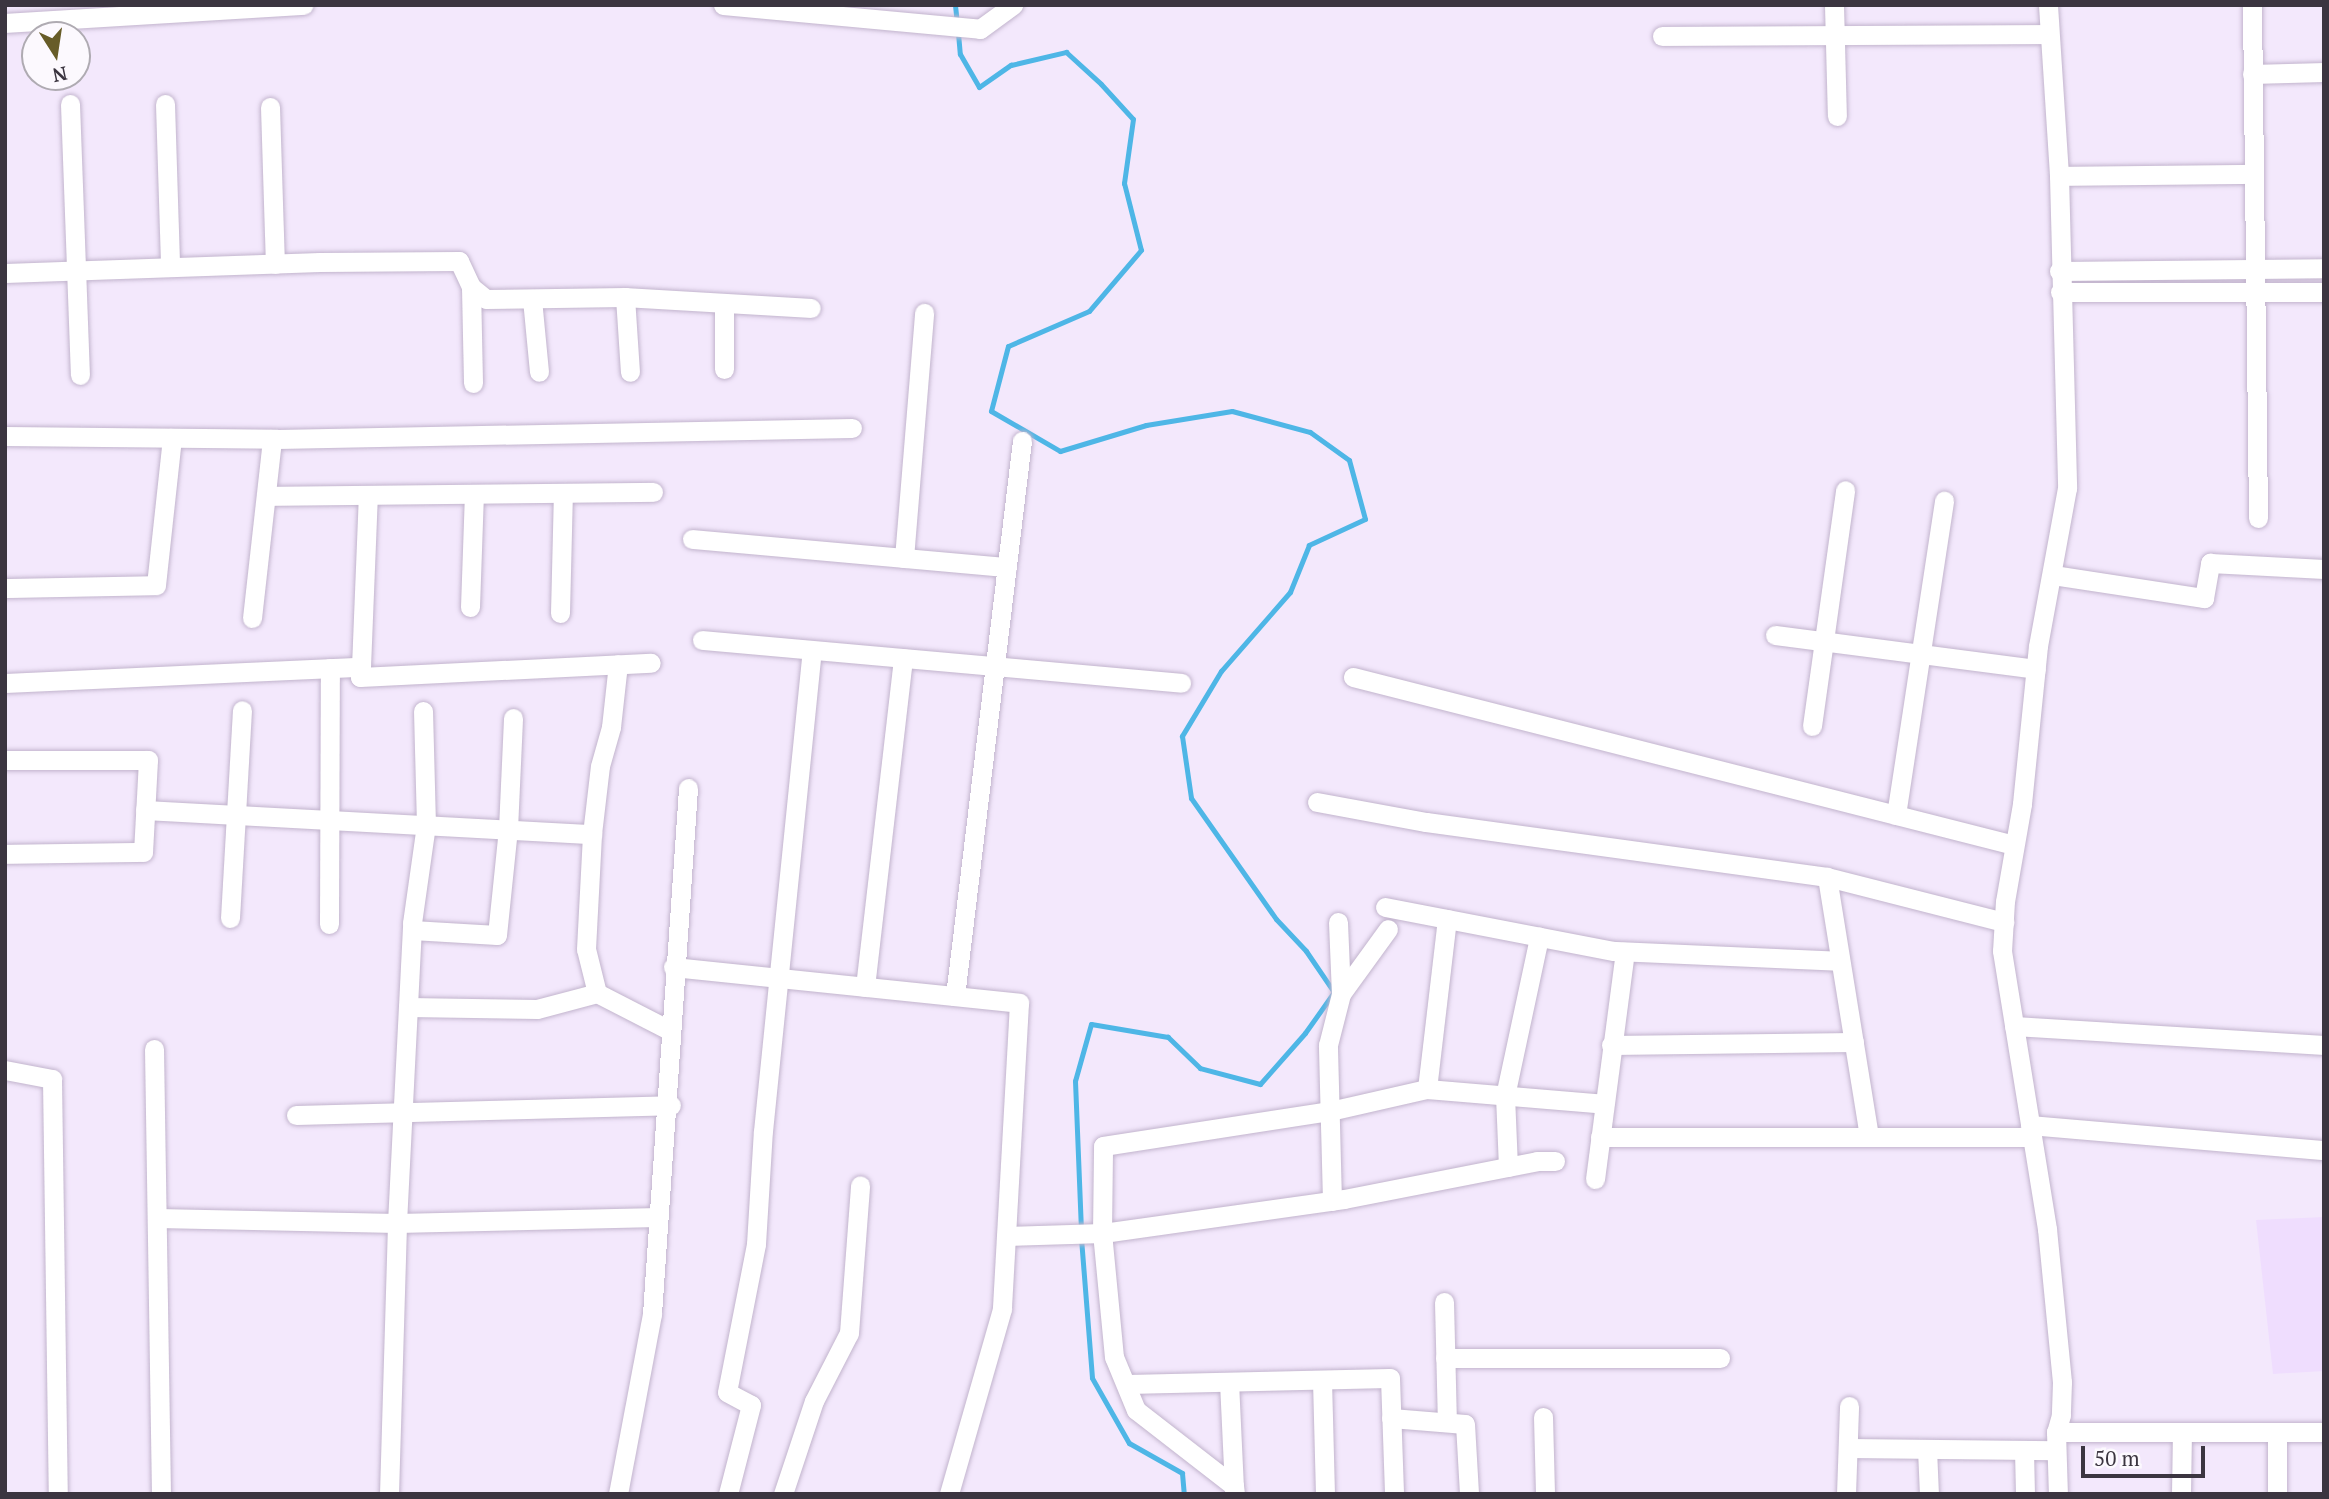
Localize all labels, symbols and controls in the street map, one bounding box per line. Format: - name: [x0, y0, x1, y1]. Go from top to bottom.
- north arrow: [21, 21, 91, 91]
- text: N: [50, 61, 70, 89]
- scale bar: [2084, 1432, 2208, 1476]
- text: 50 m: [2094, 1444, 2140, 1472]

